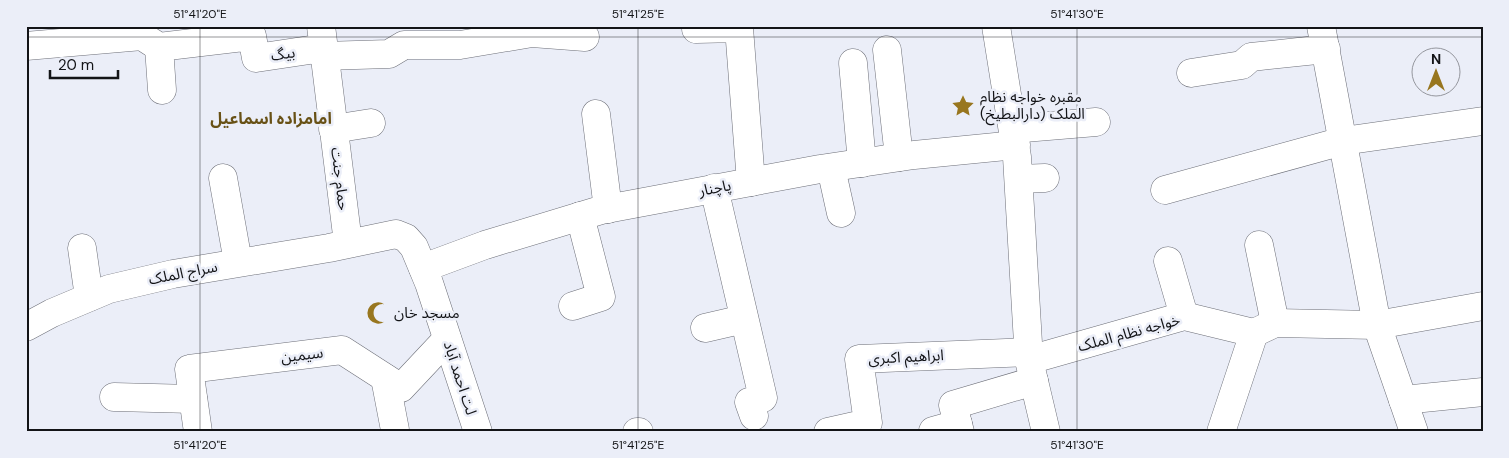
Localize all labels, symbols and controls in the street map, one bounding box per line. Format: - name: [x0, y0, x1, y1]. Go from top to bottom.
- text: 51°41'20"E: [173, 6, 227, 22]
- text: 51°41'25"E: [612, 6, 664, 22]
- text: 51°41'30"E: [1050, 6, 1104, 22]
- street label: بیگ: [269, 42, 297, 66]
- scale bar: [50, 48, 118, 80]
- north arrow: [1412, 48, 1462, 98]
- text: N: [1431, 50, 1441, 68]
- text: 20 m: [58, 55, 94, 75]
- place label: مقبره خواجه نظام الملک (دارالبطیخ): [980, 87, 1085, 126]
- place icon: مقبره خواجه نظام الملک (دارالبطیخ): [950, 93, 976, 119]
- district label: امامزاده اسماعیل: [210, 108, 332, 129]
- street label: حمام جنت: [325, 146, 354, 212]
- street label: پاچنار: [696, 175, 733, 201]
- street label: سراج الملک: [147, 256, 220, 291]
- mosque icon: مسجد خان: [365, 300, 391, 326]
- place label: مسجد خان: [394, 303, 460, 323]
- street label: خواجه نظام الملک: [1076, 310, 1183, 357]
- street label: لت احمد آباد: [439, 339, 481, 418]
- street label: سیمین: [280, 342, 325, 368]
- street label: ابراهیم اکبری: [868, 345, 944, 370]
- text: 51°41'20"E: [173, 437, 227, 453]
- text: 51°41'25"E: [612, 437, 664, 453]
- text: 51°41'30"E: [1050, 437, 1104, 453]

